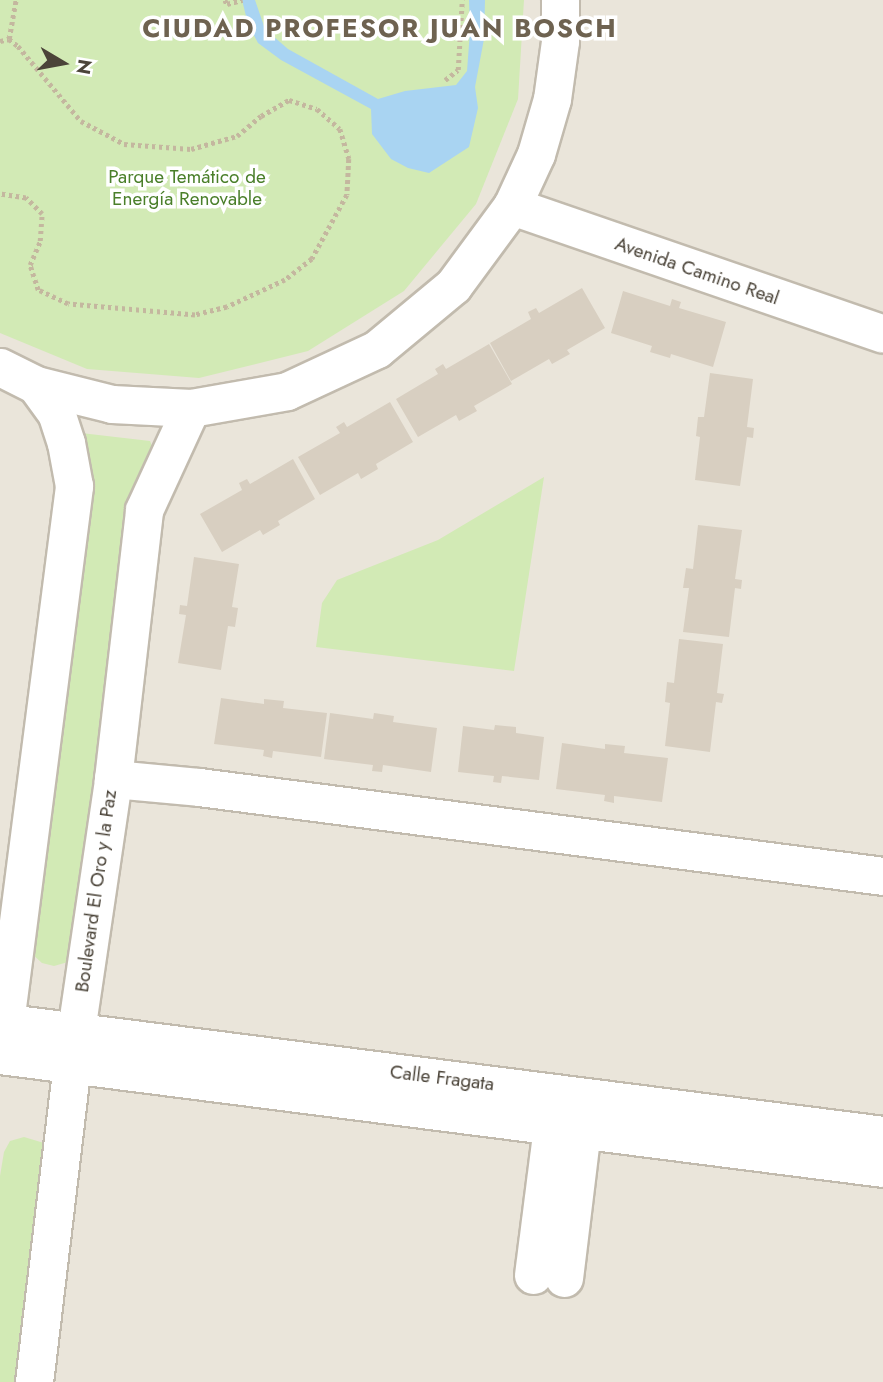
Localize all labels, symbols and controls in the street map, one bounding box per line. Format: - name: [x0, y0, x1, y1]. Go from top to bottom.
- district label: CIUDAD PROFESOR JUAN BOSCH: [145, 13, 615, 45]
- north arrow: [28, 28, 98, 98]
- text: N: [70, 57, 99, 77]
- park label: Parque Temático de Energía Renovable: [108, 166, 266, 210]
- street label: Avenida Camino Real: [612, 232, 782, 310]
- street label: Boulevard El Oro y la Paz: [71, 788, 121, 994]
- street label: Calle Fragata: [389, 1060, 495, 1096]

